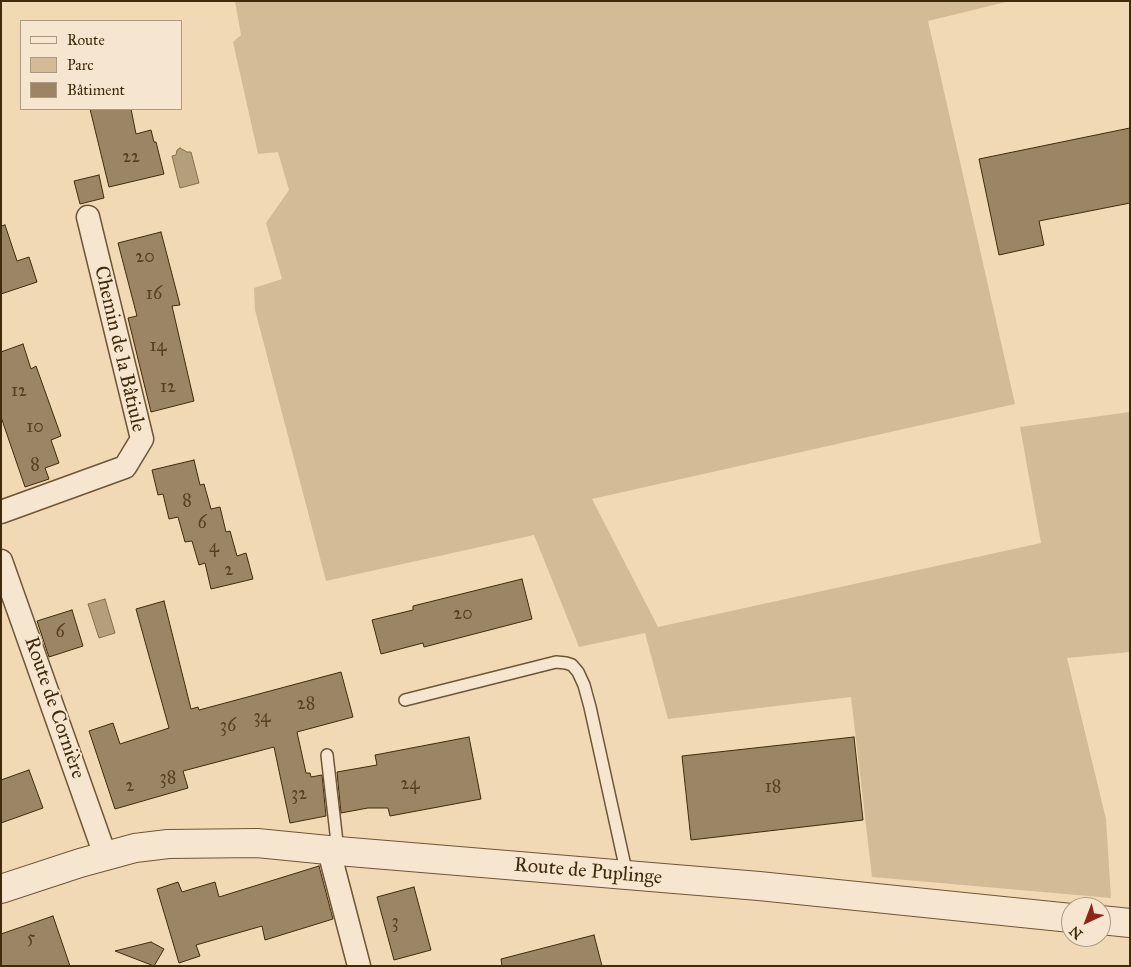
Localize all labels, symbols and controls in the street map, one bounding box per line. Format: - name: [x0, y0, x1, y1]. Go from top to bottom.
- legend: [20, 20, 182, 110]
- text: Route: [67, 31, 105, 49]
- text: Parc: [67, 56, 94, 74]
- text: Bâtiment: [67, 81, 125, 99]
- house number: 22: [122, 147, 140, 169]
- house number: 20: [135, 247, 155, 269]
- street label: Chemin de la Bâtiule: [88, 264, 150, 434]
- house number: 16: [146, 284, 162, 306]
- house number: 14: [149, 336, 167, 358]
- house number: 12: [160, 377, 176, 399]
- house number: 12: [11, 381, 27, 403]
- house number: 10: [26, 417, 44, 439]
- house number: 8: [30, 455, 40, 477]
- house number: 8: [182, 491, 192, 513]
- house number: 6: [197, 513, 207, 535]
- house number: 4: [209, 537, 219, 559]
- house number: 2: [225, 560, 233, 582]
- house number: 20: [453, 604, 473, 626]
- house number: 6: [55, 622, 65, 644]
- street label: Route de Cornière: [18, 634, 90, 782]
- house number: 28: [297, 694, 315, 716]
- house number: 34: [253, 707, 271, 729]
- house number: 36: [220, 716, 236, 738]
- house number: 38: [160, 768, 176, 790]
- house number: 24: [401, 774, 419, 796]
- house number: 2: [126, 776, 134, 798]
- house number: 18: [765, 777, 781, 799]
- house number: 32: [291, 784, 307, 806]
- street label: Route de Puplinge: [513, 854, 663, 890]
- north arrow: [1061, 897, 1111, 947]
- house number: 3: [391, 912, 399, 934]
- text: N: [1066, 922, 1086, 943]
- house number: 5: [27, 928, 35, 950]

